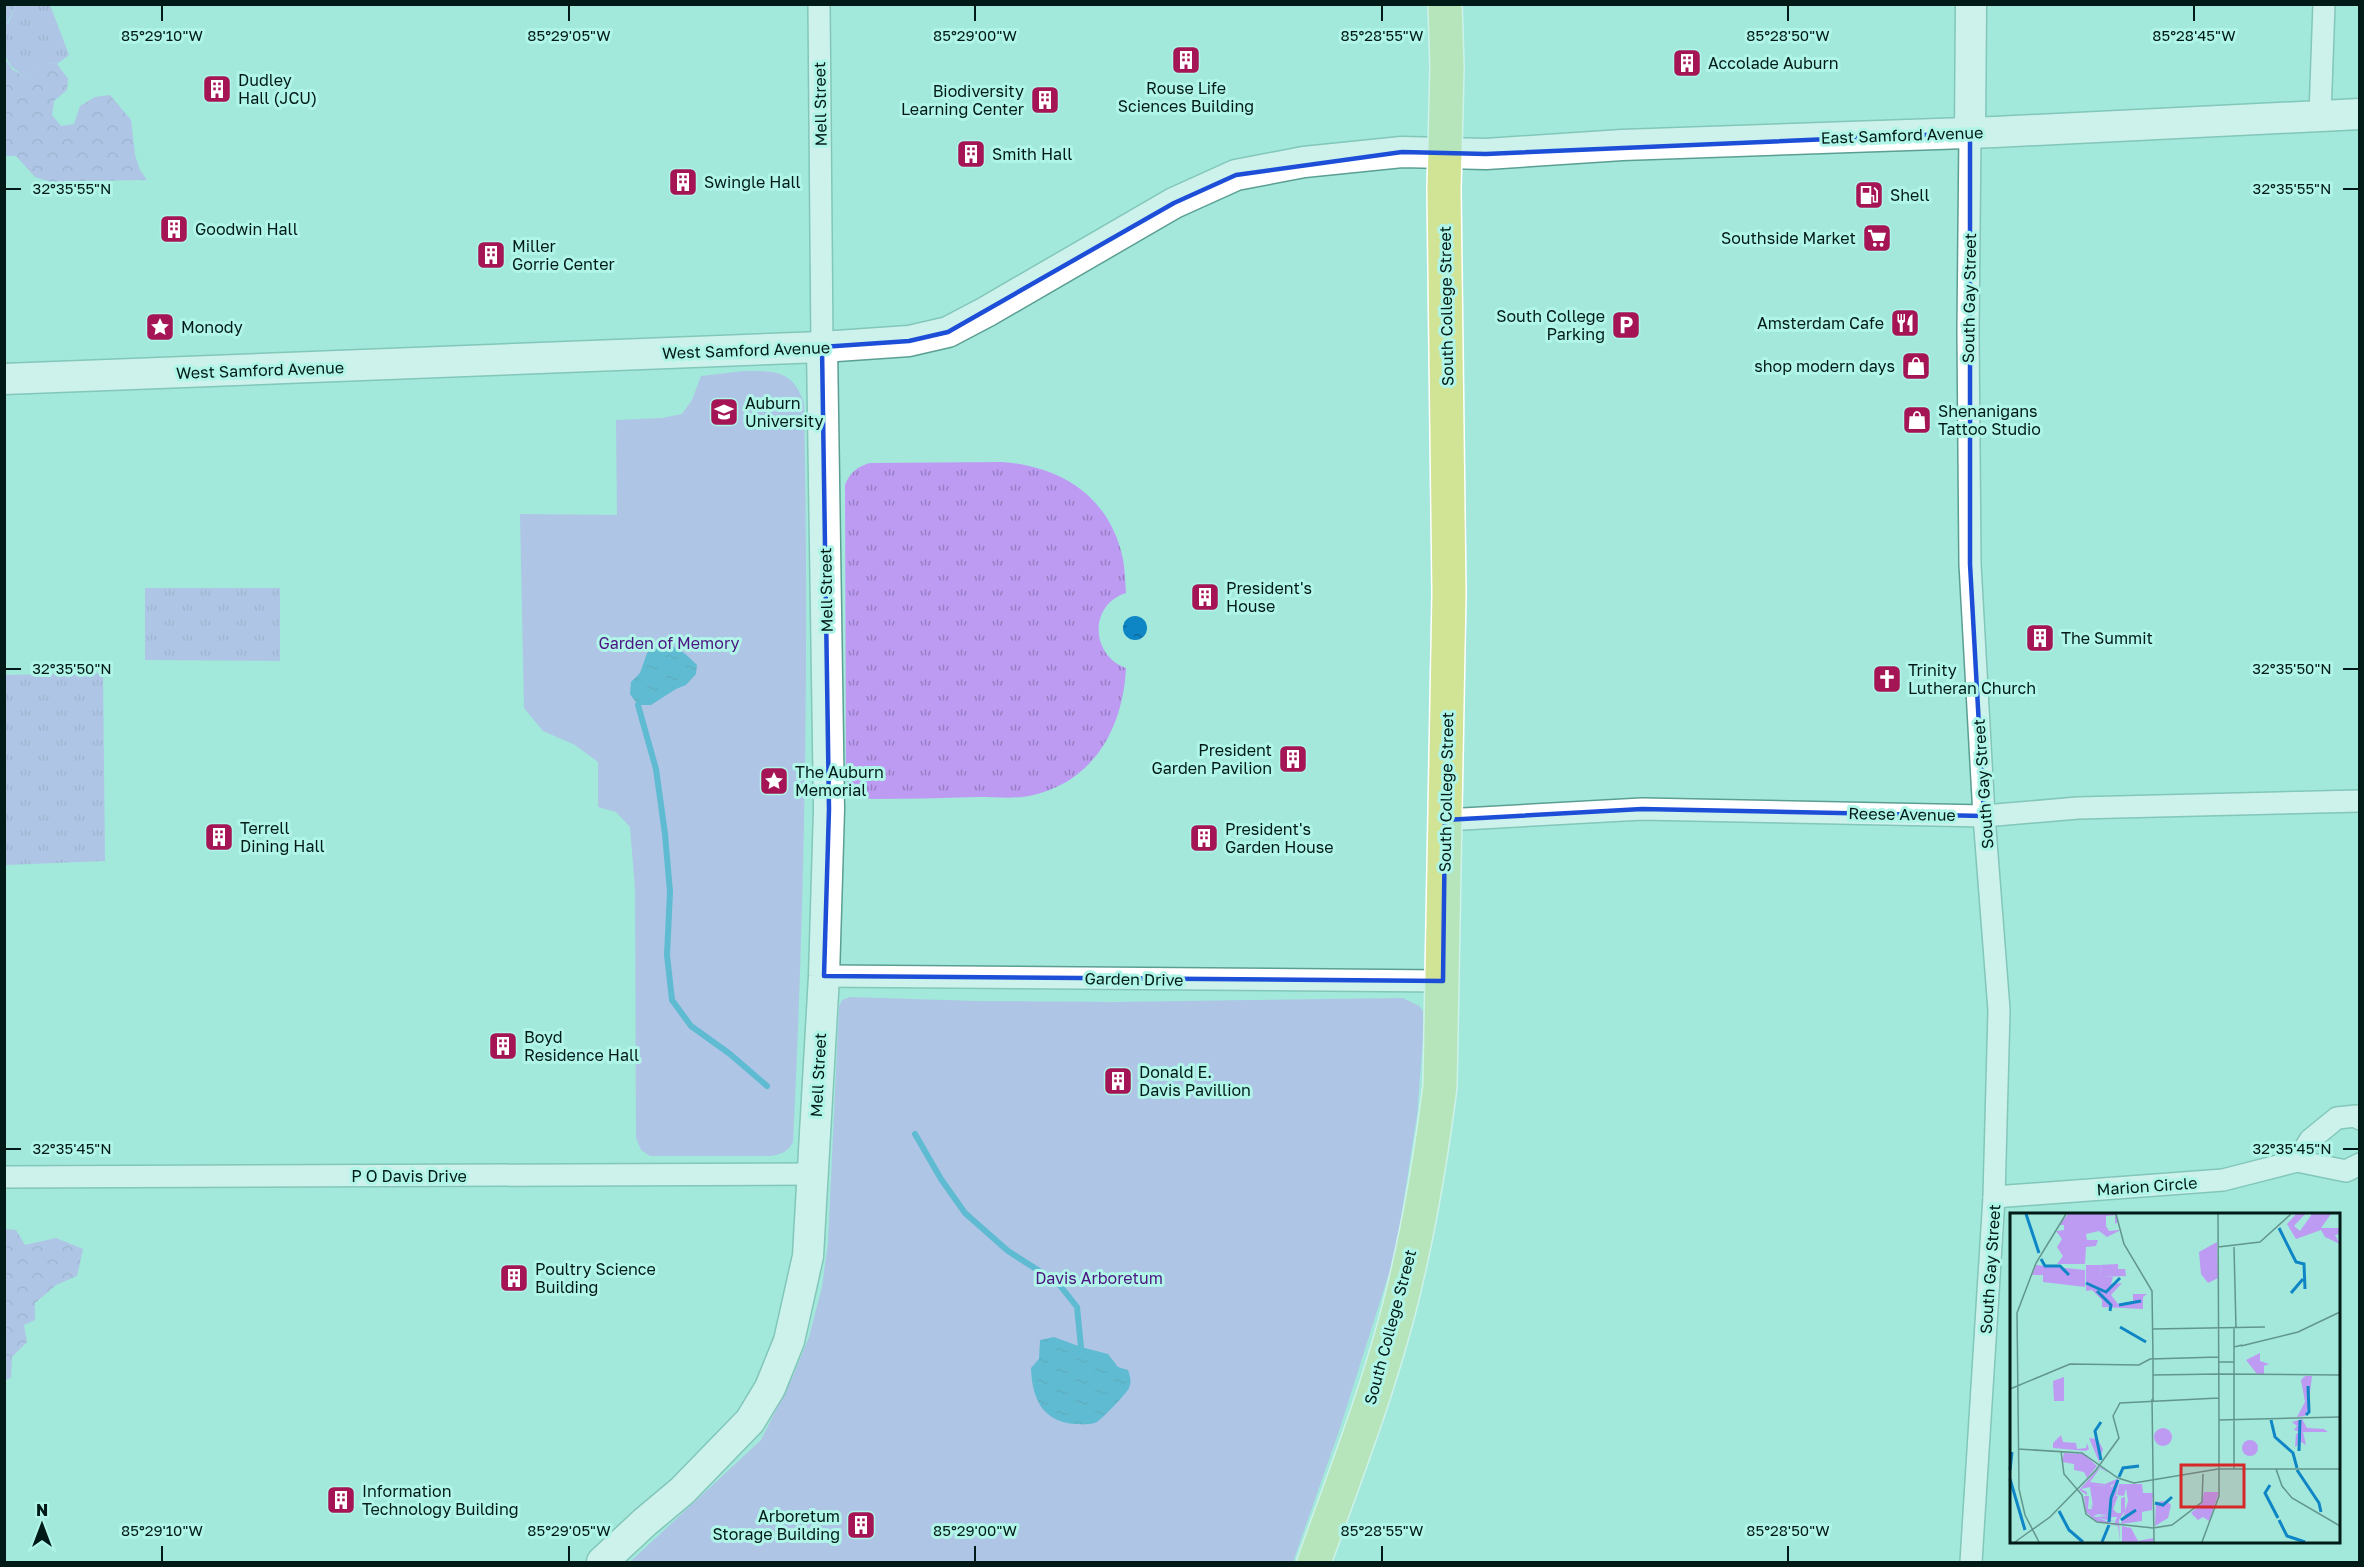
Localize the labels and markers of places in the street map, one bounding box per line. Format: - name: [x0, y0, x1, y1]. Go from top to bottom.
- building icon: Rouse Life Sciences Building: [1170, 44, 1202, 76]
- building icon: Accolade Auburn: [1671, 47, 1703, 79]
- place label: Accolade Auburn: [1708, 53, 1839, 73]
- place label: Dudley Hall (JCU): [238, 70, 317, 108]
- building icon: Dudley Hall (JCU): [201, 73, 233, 105]
- place label: Rouse Life Sciences Building: [1118, 78, 1254, 116]
- place label: Biodiversity Learning Center: [901, 81, 1024, 119]
- building icon: Biodiversity Learning Center: [1029, 84, 1061, 116]
- building icon: Smith Hall: [955, 138, 987, 170]
- place label: Smith Hall: [992, 144, 1072, 164]
- building icon: Swingle Hall: [667, 166, 699, 198]
- place label: Swingle Hall: [704, 172, 801, 192]
- fuel station icon: Shell: [1853, 179, 1885, 211]
- place label: Shell: [1890, 185, 1930, 205]
- building icon: Goodwin Hall: [158, 213, 190, 245]
- place label: Goodwin Hall: [195, 219, 298, 239]
- supermarket icon: Southside Market: [1861, 222, 1893, 254]
- place label: Southside Market: [1721, 228, 1856, 248]
- place label: Miller Gorrie Center: [512, 236, 615, 274]
- building icon: Miller Gorrie Center: [475, 239, 507, 271]
- place label: South College Parking: [1496, 306, 1605, 344]
- restaurant icon: Amsterdam Cafe: [1889, 307, 1921, 339]
- parking icon: South College Parking: [1610, 309, 1642, 341]
- place icon: Monody: [144, 311, 176, 343]
- place label: Amsterdam Cafe: [1757, 313, 1884, 333]
- place label: Monody: [181, 317, 243, 337]
- shop icon: shop modern days: [1900, 350, 1932, 382]
- place label: shop modern days: [1754, 356, 1895, 376]
- place label: Auburn University: [745, 393, 823, 431]
- school or university icon: Auburn University: [708, 396, 740, 428]
- place label: Shenanigans Tattoo Studio: [1938, 401, 2041, 439]
- shop icon: Shenanigans Tattoo Studio: [1901, 404, 1933, 436]
- place label: President's House: [1226, 578, 1312, 616]
- building icon: President's House: [1189, 581, 1221, 613]
- building icon: The Summit: [2024, 622, 2056, 654]
- place label: The Summit: [2061, 628, 2153, 648]
- place label: Trinity Lutheran Church: [1908, 660, 2036, 698]
- church icon: Trinity Lutheran Church: [1871, 663, 1903, 695]
- place label: President Garden Pavilion: [1152, 740, 1272, 778]
- building icon: President Garden Pavilion: [1277, 743, 1309, 775]
- place label: The Auburn Memorial: [795, 762, 884, 800]
- place icon: The Auburn Memorial: [758, 765, 790, 797]
- place label: Terrell Dining Hall: [240, 818, 325, 856]
- place label: President's Garden House: [1225, 819, 1334, 857]
- building icon: Terrell Dining Hall: [203, 821, 235, 853]
- building icon: President's Garden House: [1188, 822, 1220, 854]
- place label: Boyd Residence Hall: [524, 1027, 639, 1065]
- building icon: Boyd Residence Hall: [487, 1030, 519, 1062]
- place label: Donald E. Davis Pavillion: [1139, 1062, 1251, 1100]
- building icon: Donald E. Davis Pavillion: [1102, 1065, 1134, 1097]
- place label: Poultry Science Building: [535, 1259, 656, 1297]
- building icon: Poultry Science Building: [498, 1262, 530, 1294]
- place label: Information Technology Building: [362, 1481, 519, 1519]
- building icon: Information Technology Building: [325, 1484, 357, 1516]
- place label: Arboretum Storage Building: [712, 1506, 840, 1544]
- building icon: Arboretum Storage Building: [845, 1509, 877, 1541]

